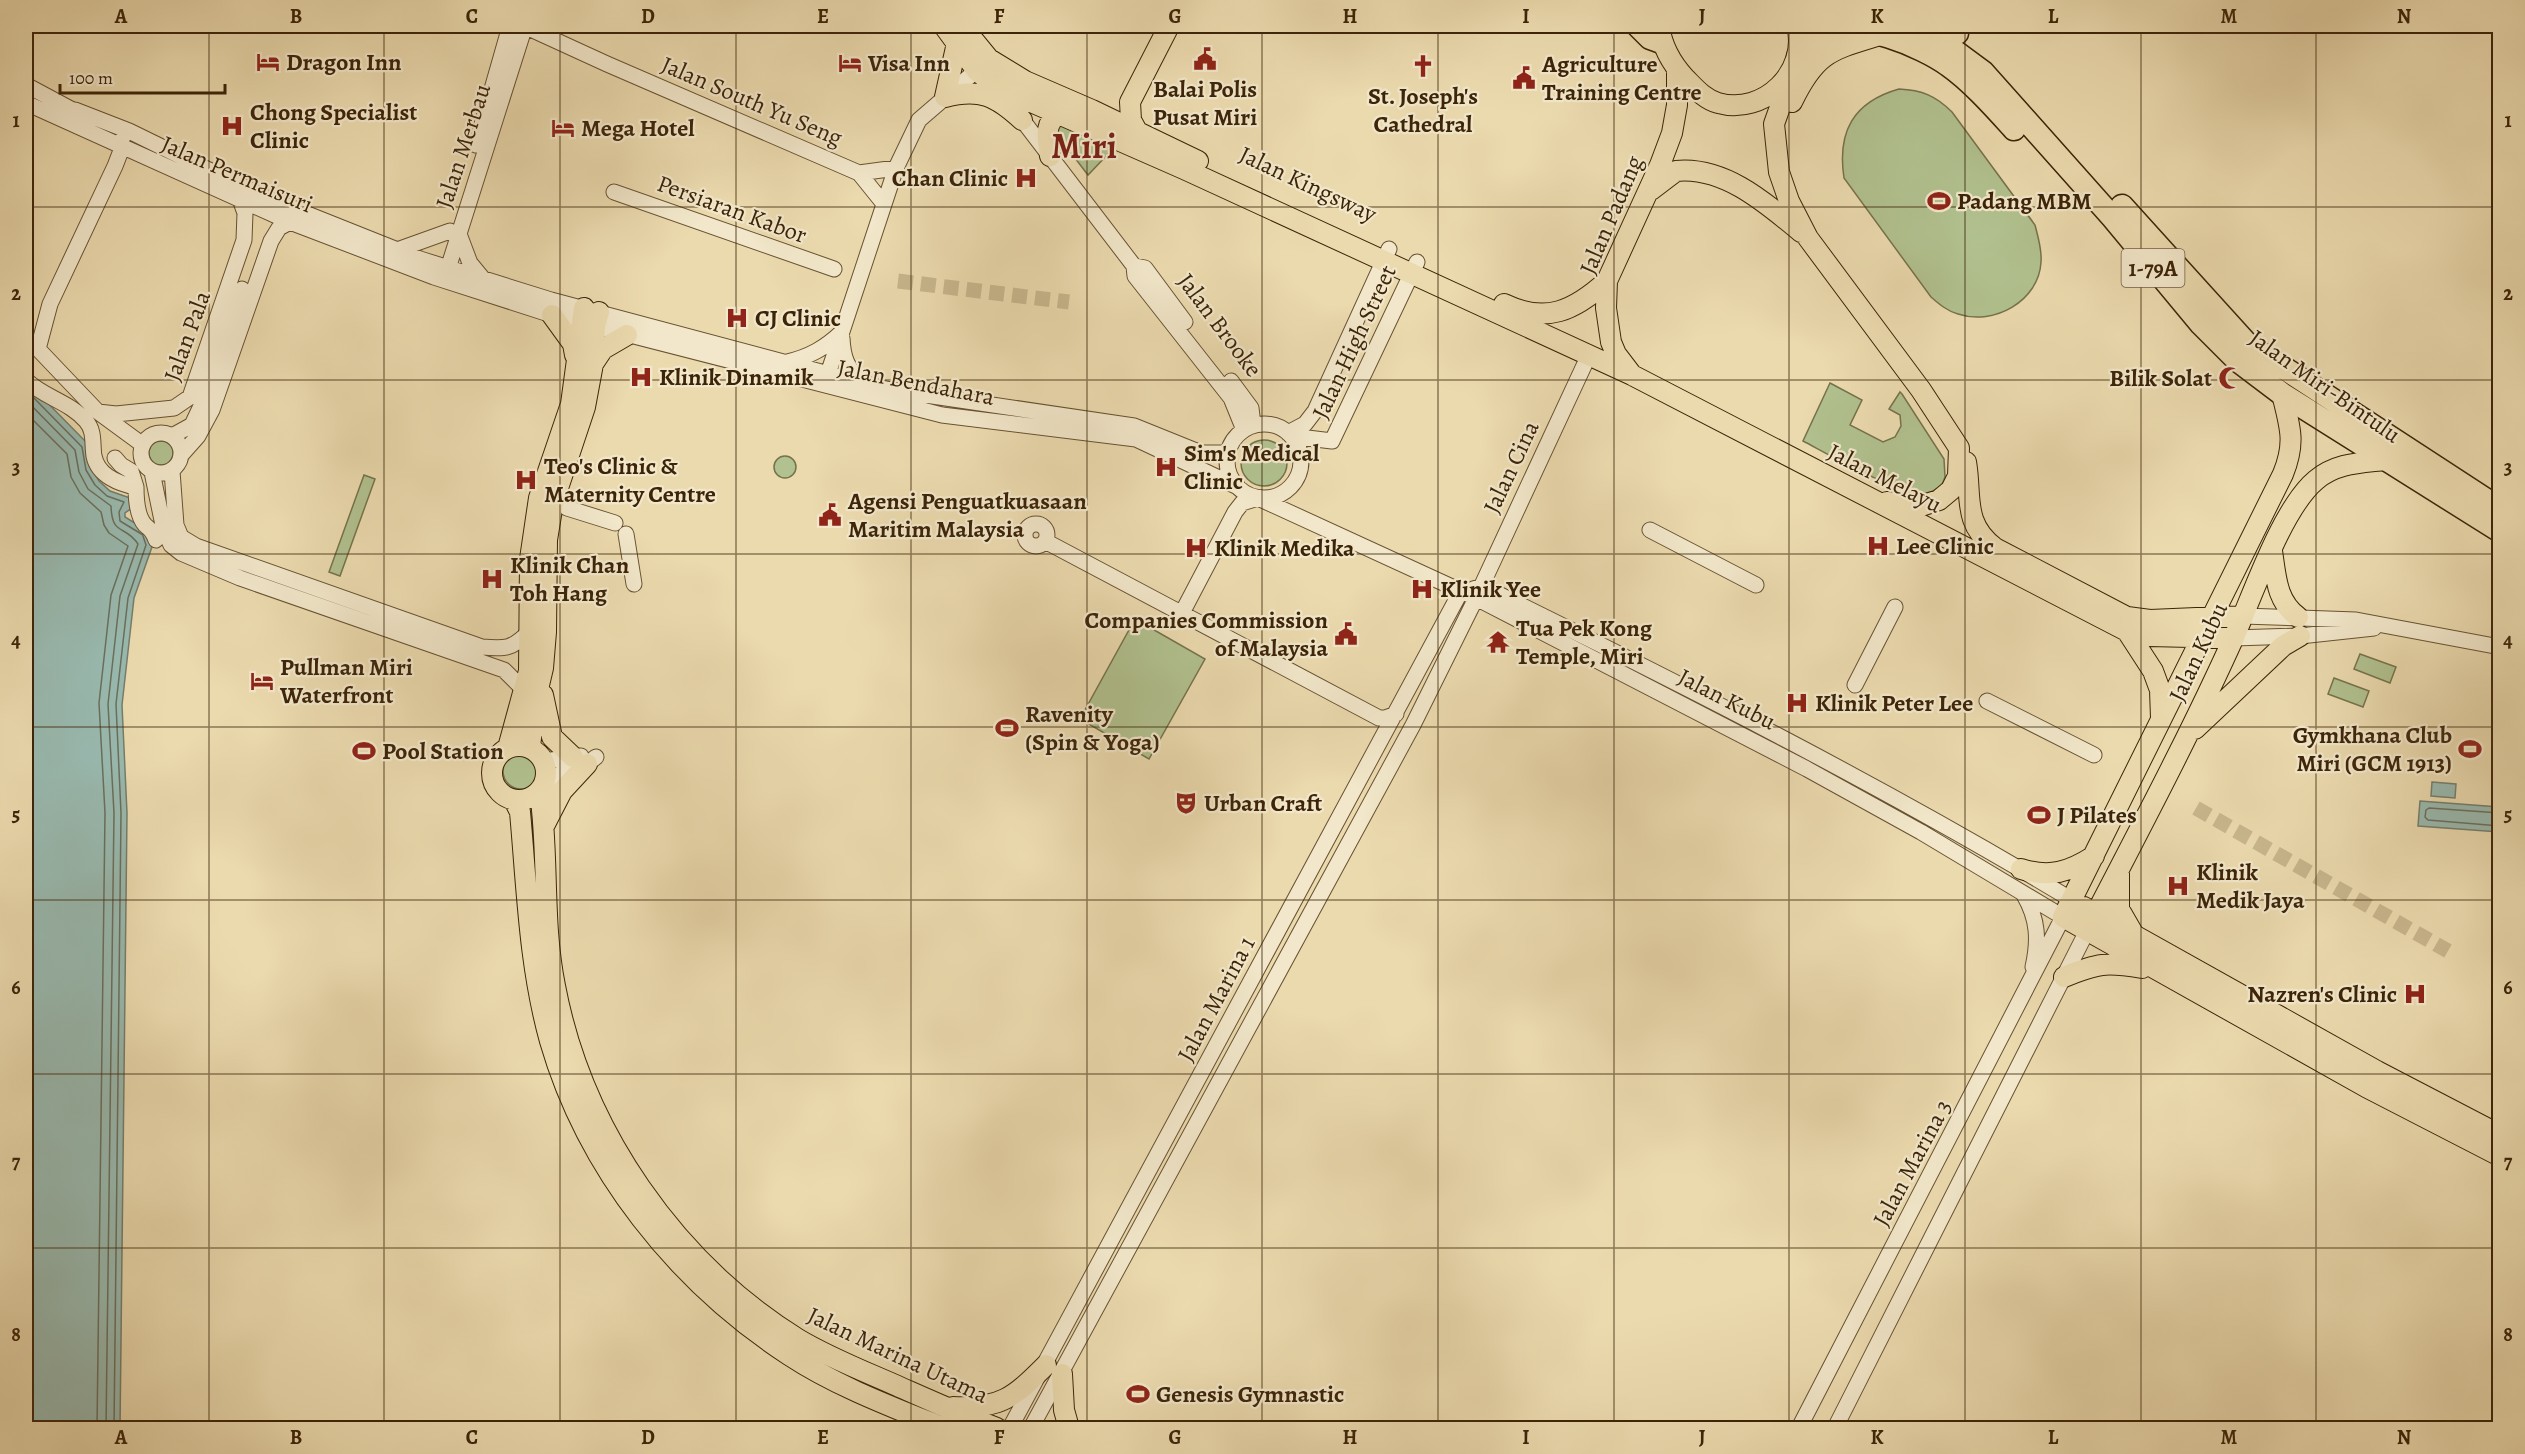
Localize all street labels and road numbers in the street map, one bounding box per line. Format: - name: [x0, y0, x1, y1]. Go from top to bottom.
- street label: Jalan South Yu Seng: [656, 48, 848, 154]
- street label: Jalan Merbau: [428, 80, 498, 212]
- street label: Jalan Permaisuri: [156, 128, 318, 220]
- street label: Jalan Kingsway: [1234, 138, 1382, 230]
- street label: Jalan Padang: [1572, 151, 1650, 279]
- street label: Persiaran Kabor: [653, 167, 811, 251]
- road number: 1-79A: [2122, 249, 2184, 287]
- street label: Jalan High Street: [1304, 260, 1404, 424]
- street label: Jalan Brooke: [1170, 266, 1270, 384]
- street label: Jalan Pala: [156, 285, 218, 386]
- street label: Jalan Miri-Bintulu: [2243, 322, 2407, 450]
- street label: Jalan Bendahara: [835, 351, 998, 413]
- street label: Jalan Cina: [1476, 415, 1547, 519]
- street label: Jalan Melayu: [1822, 436, 1948, 520]
- street label: Jalan Kubu: [2161, 597, 2235, 707]
- street label: Jalan Kubu: [1673, 661, 1782, 737]
- street label: Jalan Marina 1: [1170, 931, 1262, 1067]
- street label: Jalan Marina 3: [1865, 1094, 1959, 1232]
- street label: Jalan Marina Utama: [802, 1299, 994, 1411]

